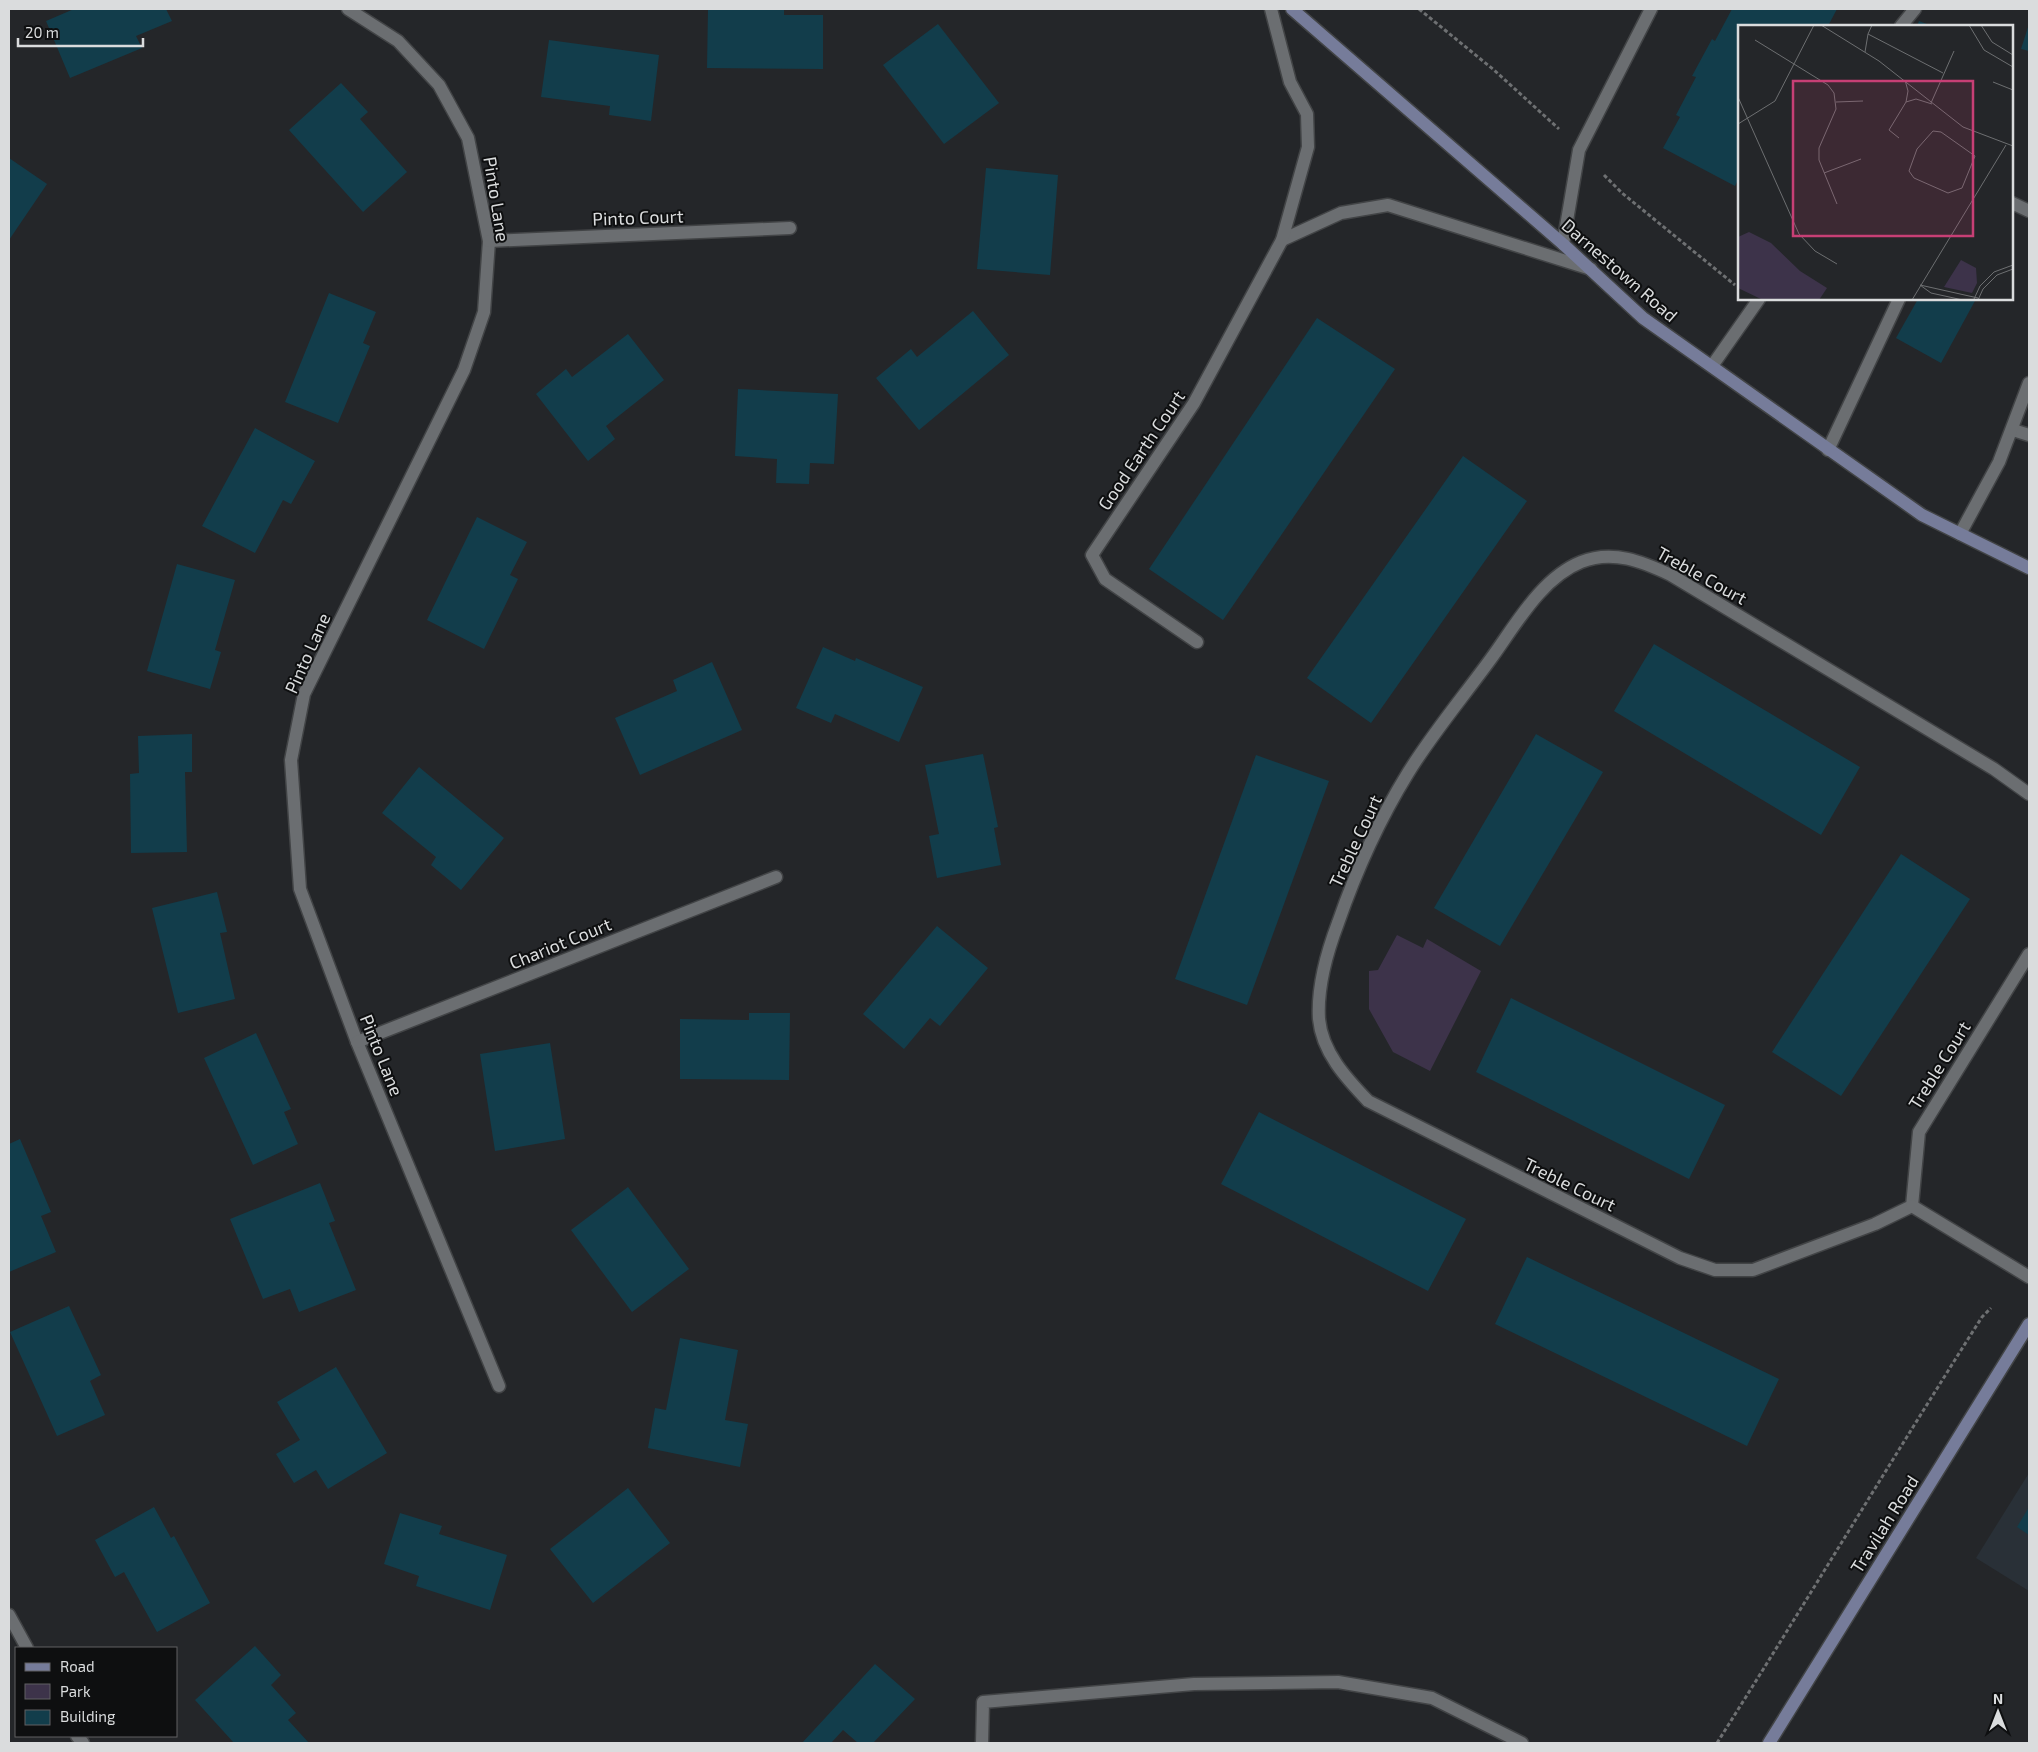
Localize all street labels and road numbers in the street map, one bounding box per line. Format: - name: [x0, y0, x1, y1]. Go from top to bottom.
- street label: Pinto Lane: [479, 155, 515, 243]
- street label: Pinto Court: [592, 204, 684, 230]
- street label: Darnestown Road: [1558, 214, 1682, 326]
- street label: Good Earth Court: [1093, 386, 1189, 514]
- street label: Treble Court: [1653, 541, 1751, 609]
- street label: Pinto Lane: [279, 609, 335, 697]
- street label: Treble Court: [1324, 791, 1386, 891]
- street label: Chariot Court: [506, 912, 614, 973]
- street label: Pinto Lane: [356, 1011, 408, 1099]
- street label: Treble Court: [1903, 1017, 1975, 1113]
- street label: Treble Court: [1520, 1152, 1620, 1216]
- street label: Travilah Road: [1845, 1471, 1923, 1577]

